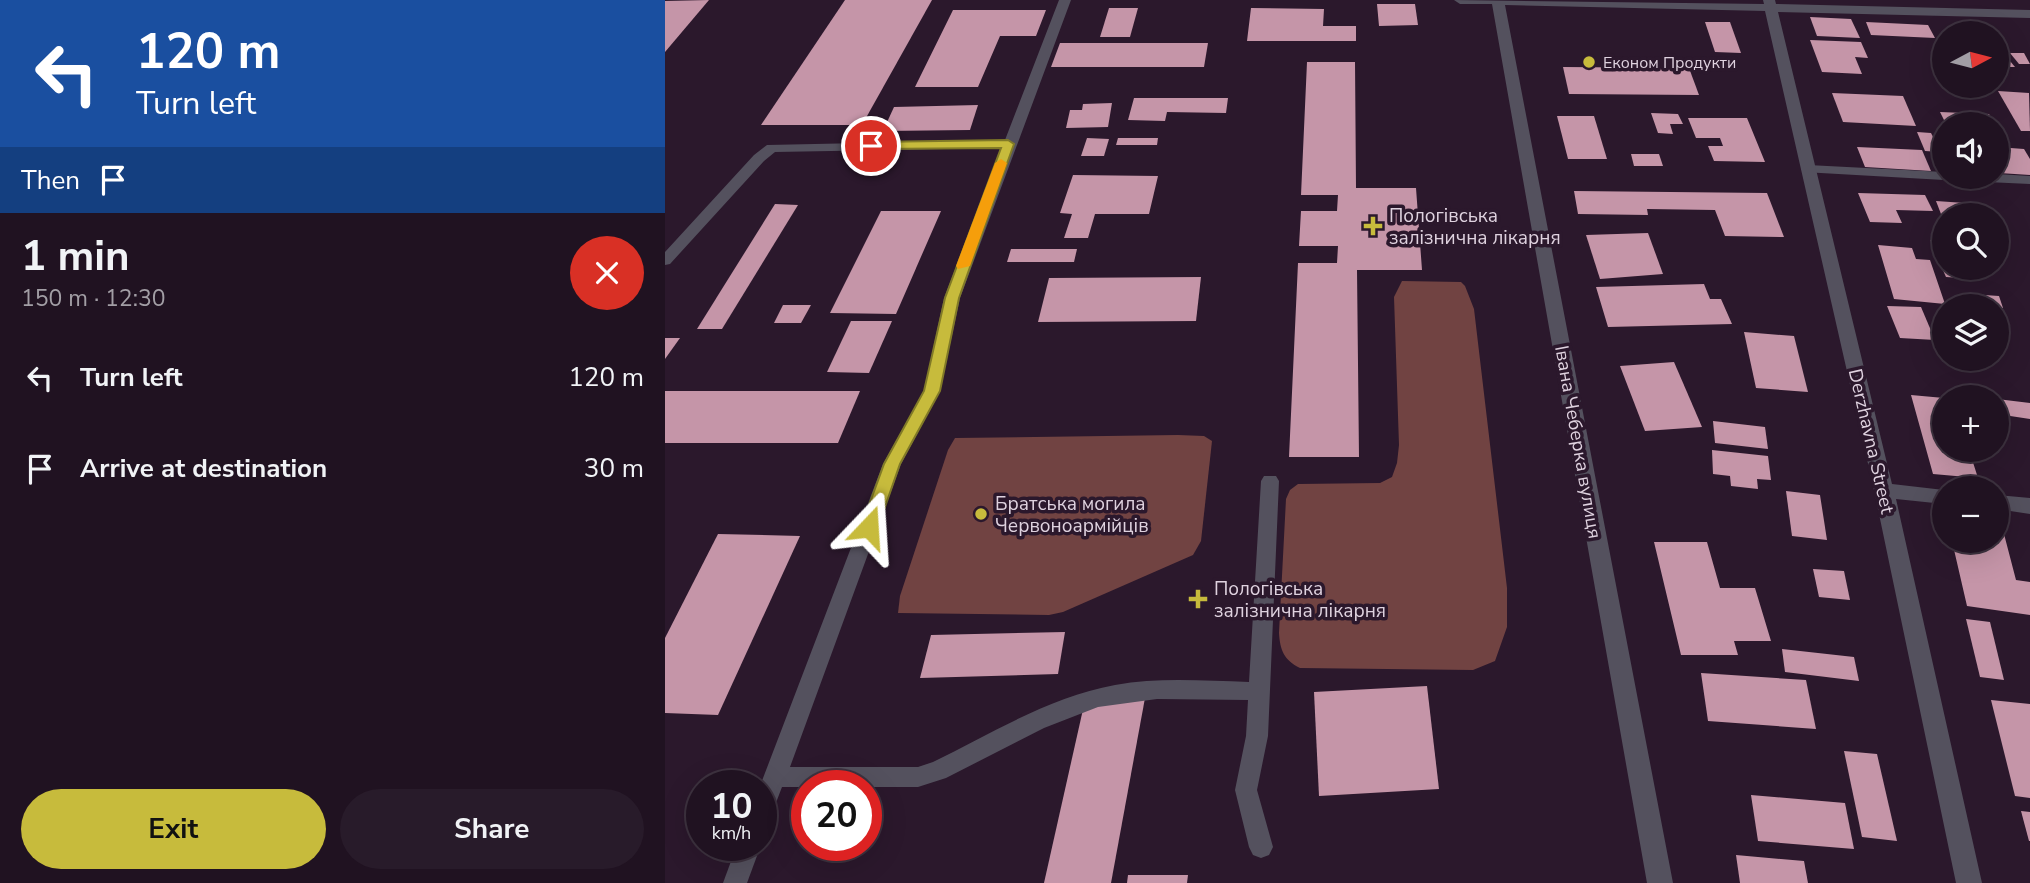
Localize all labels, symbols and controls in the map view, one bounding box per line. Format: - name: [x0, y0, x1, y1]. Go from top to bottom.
- text: 120 m: [136, 18, 280, 85]
- north arrow: [1932, 21, 2009, 98]
- map controls: [1932, 21, 2009, 553]
- icon: left: [21, 28, 112, 119]
- place label: Економ Продукти: [1603, 52, 1736, 74]
- marker: Економ Продукти: [1581, 54, 1597, 70]
- text: Turn left: [136, 82, 256, 125]
- button: sound: [1932, 112, 2009, 189]
- pin: [841, 116, 901, 176]
- icon: arrive: [852, 127, 890, 165]
- icon: arrive: [94, 161, 132, 199]
- text: Then: [21, 163, 80, 198]
- place label: Пологiвська залiзнична лiкарня: [1389, 203, 1561, 251]
- button: search: [1932, 203, 2009, 280]
- marker: Пологiвська залiзнична лiкарня: [1363, 216, 1383, 236]
- text: 1 min: [21, 228, 130, 285]
- button: close: [570, 236, 644, 310]
- text: 150 m · 12:30: [21, 283, 166, 314]
- button: layers: [1932, 294, 2009, 371]
- street label: Івана Чеберка вулиця: [1548, 344, 1608, 541]
- icon: left: [21, 359, 59, 397]
- text: Turn left: [80, 360, 183, 395]
- text: 120 m: [568, 360, 644, 395]
- street label: Derzhavna Street: [1842, 366, 1900, 517]
- button: +: [1932, 385, 2009, 462]
- icon: arrive: [21, 450, 59, 488]
- text: Arrive at destination: [80, 451, 327, 486]
- text: 30 m: [584, 451, 644, 486]
- button: −: [1932, 476, 2009, 553]
- position arrow: [832, 490, 906, 564]
- place label: Братська могила Червоноармійців: [995, 491, 1149, 539]
- marker: Братська могила Червоноармійців: [973, 506, 989, 522]
- place label: Пологівська залізнична лікарня: [1214, 576, 1386, 624]
- marker: Пологівська залізнична лікарня: [1188, 589, 1208, 609]
- speed limit sign: 20: [791, 770, 882, 861]
- text: 10: [710, 783, 753, 830]
- button: Exit: [21, 789, 326, 869]
- button: Share: [340, 789, 644, 869]
- text: km/h: [712, 821, 751, 845]

